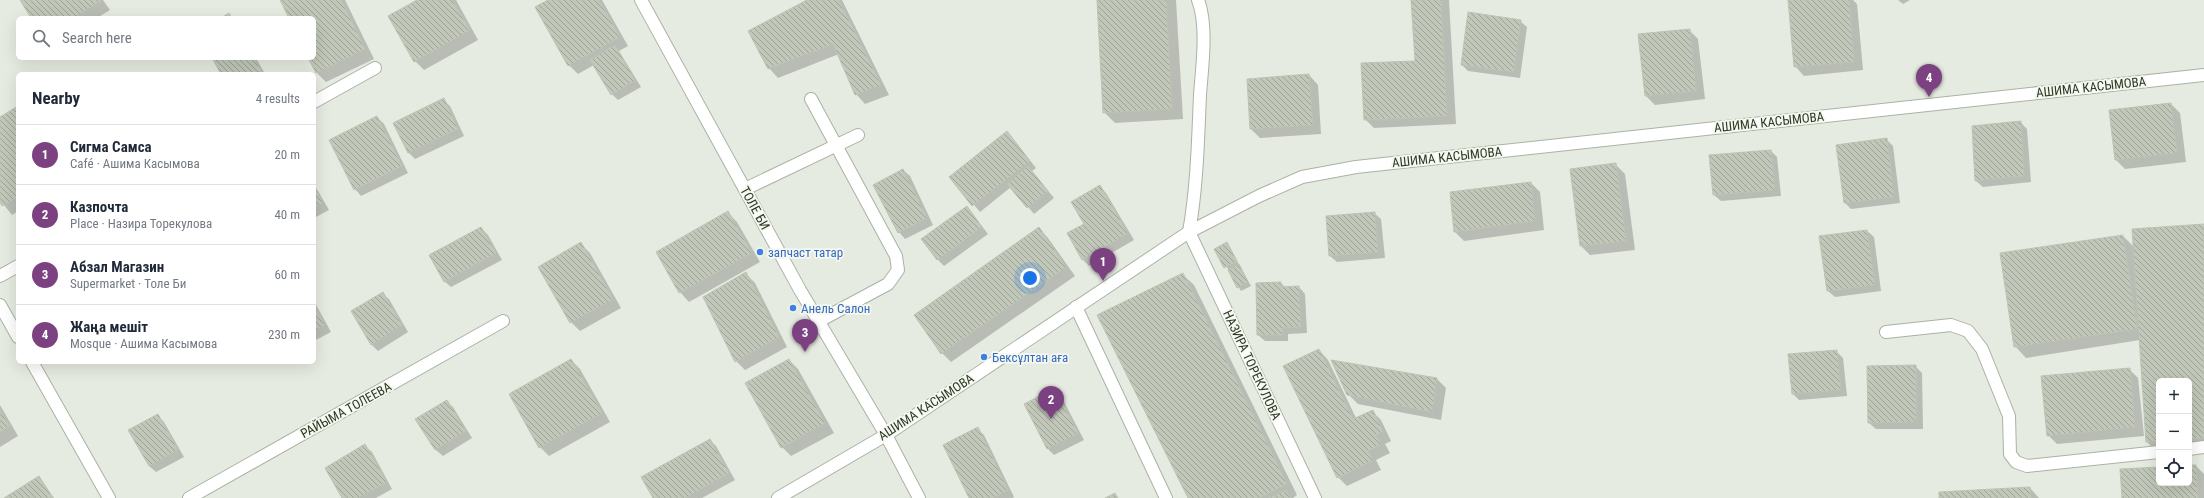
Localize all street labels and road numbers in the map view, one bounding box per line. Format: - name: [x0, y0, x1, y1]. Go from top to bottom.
- street label: АШИМА КАСЫМОВА: [2035, 74, 2147, 100]
- street label: АШИМА КАСЫМОВА: [1713, 109, 1825, 135]
- street label: АШИМА КАСЫМОВА: [1391, 144, 1503, 170]
- street label: ТОЛЕ БИ: [737, 184, 773, 232]
- street label: НАЗИРА ТОРЕКУЛОВА: [1220, 308, 1284, 423]
- street label: АШИМА КАСЫМОВА: [875, 370, 977, 443]
- street label: РАЙЫМА ТОЛЕЕВА: [298, 379, 394, 441]

